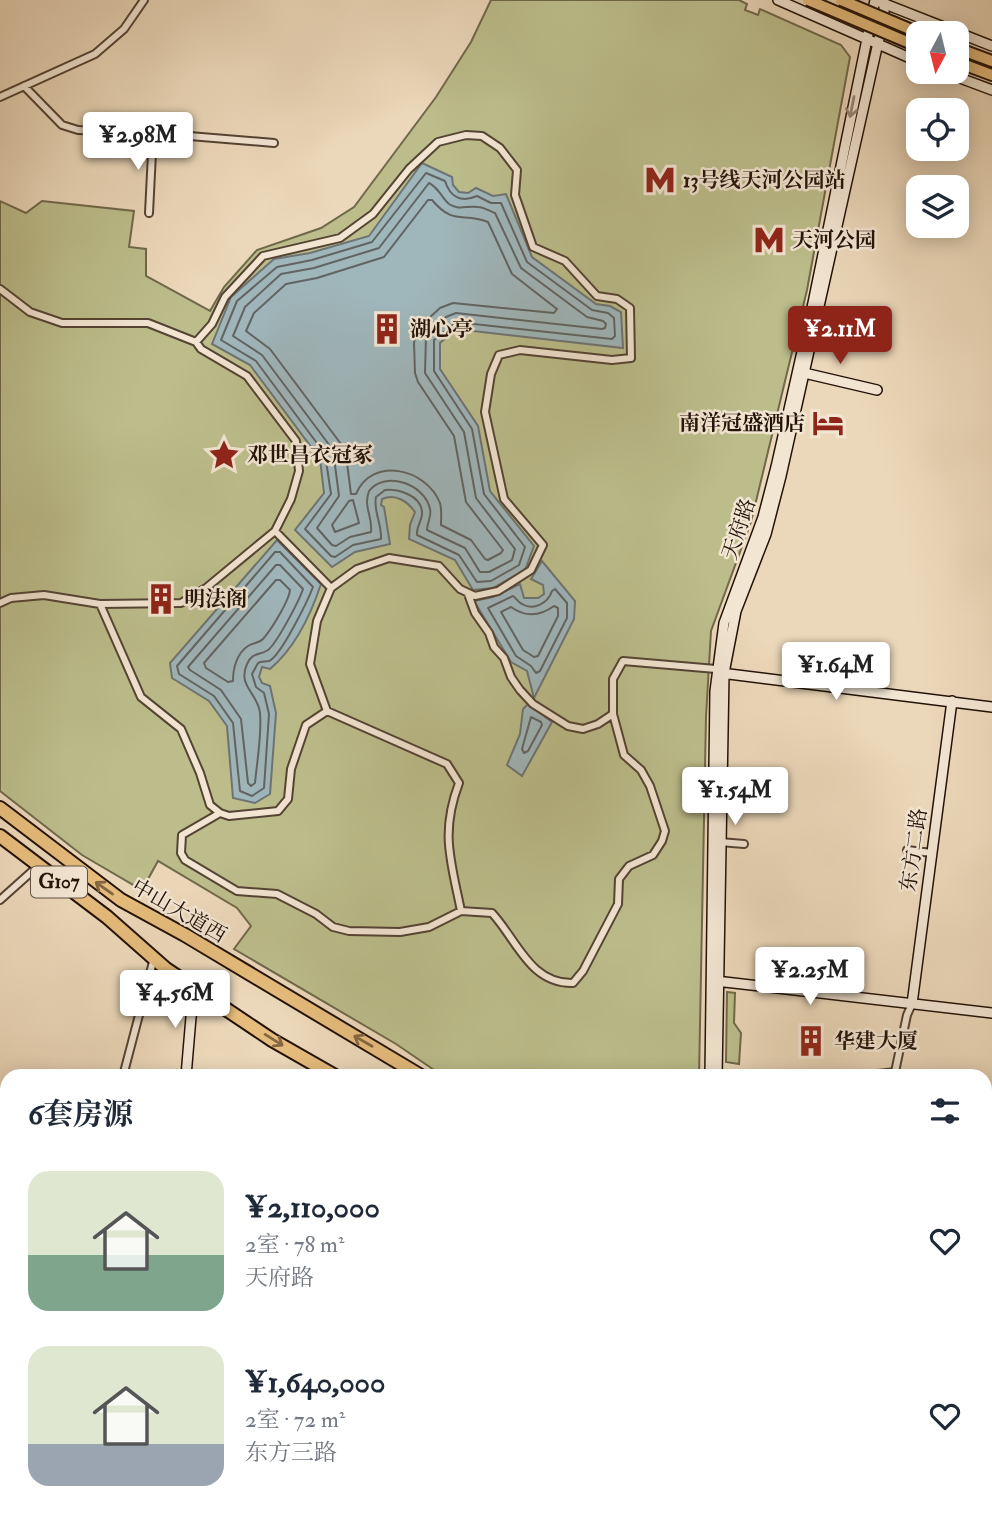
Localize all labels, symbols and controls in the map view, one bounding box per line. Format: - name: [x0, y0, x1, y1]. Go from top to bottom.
- north arrow: [906, 21, 970, 84]
- map controls: [906, 21, 969, 238]
- one-way arrow: [845, 95, 859, 118]
- button: locate: [906, 98, 969, 161]
- pin: ¥2.98M: [81, 113, 195, 172]
- text: ¥2.98M: [99, 120, 177, 149]
- metro station icon: 13号线天河公园站: [643, 163, 677, 197]
- place label: 13号线天河公园站: [683, 167, 846, 194]
- button: layers: [906, 175, 969, 238]
- metro station icon: 天河公园: [752, 223, 786, 257]
- place label: 天河公园: [792, 227, 876, 254]
- pin: ¥2.11M: [783, 306, 897, 366]
- building icon: 湖心亭: [370, 312, 404, 346]
- text: ¥2.11M: [804, 314, 876, 343]
- place label: 湖心亭: [410, 316, 473, 343]
- hotel icon: 南洋冠盛酒店: [811, 406, 845, 440]
- place label: 南洋冠盛酒店: [679, 410, 805, 437]
- place icon: 邓世昌衣冠冢: [207, 438, 241, 472]
- place label: 邓世昌衣冠冢: [247, 442, 373, 469]
- street label: 天府路: [716, 495, 762, 563]
- building icon: 明法阁: [144, 582, 178, 616]
- place label: 明法阁: [184, 586, 247, 613]
- pin: ¥1.64M: [779, 642, 893, 702]
- text: ¥1.64M: [798, 650, 874, 679]
- pin: ¥1.54M: [678, 768, 792, 827]
- text: ¥1.54M: [698, 775, 772, 804]
- street label: 东方二路: [895, 807, 933, 893]
- road number: G107: [31, 866, 87, 898]
- street label: 中山大道西: [127, 873, 231, 949]
- one-way arrow: [95, 881, 114, 895]
- pin: ¥2.25M: [753, 948, 867, 1007]
- text: ¥2.25M: [771, 955, 849, 984]
- pin: ¥4.56M: [118, 970, 232, 1030]
- text: ¥4.56M: [136, 978, 214, 1007]
- building icon: 华建大厦: [794, 1024, 828, 1058]
- place label: 华建大厦: [834, 1028, 918, 1055]
- one-way arrow: [263, 1034, 283, 1048]
- one-way arrow: [353, 1034, 373, 1048]
- icon: filters: [926, 1092, 964, 1130]
- text: 6套房源: [28, 1096, 133, 1133]
- text: ¥2,110,000: [245, 1189, 380, 1226]
- icon: home: [84, 1199, 168, 1283]
- icon: heart: [926, 1222, 964, 1260]
- text: 2室 · 78 m²: [245, 1230, 344, 1259]
- text: 天府路: [245, 1263, 314, 1292]
- text: ¥1,640,000: [245, 1364, 385, 1401]
- icon: home: [84, 1374, 168, 1458]
- icon: heart: [926, 1397, 964, 1435]
- text: 2室 · 72 m²: [245, 1405, 345, 1434]
- text: 东方三路: [245, 1438, 337, 1467]

